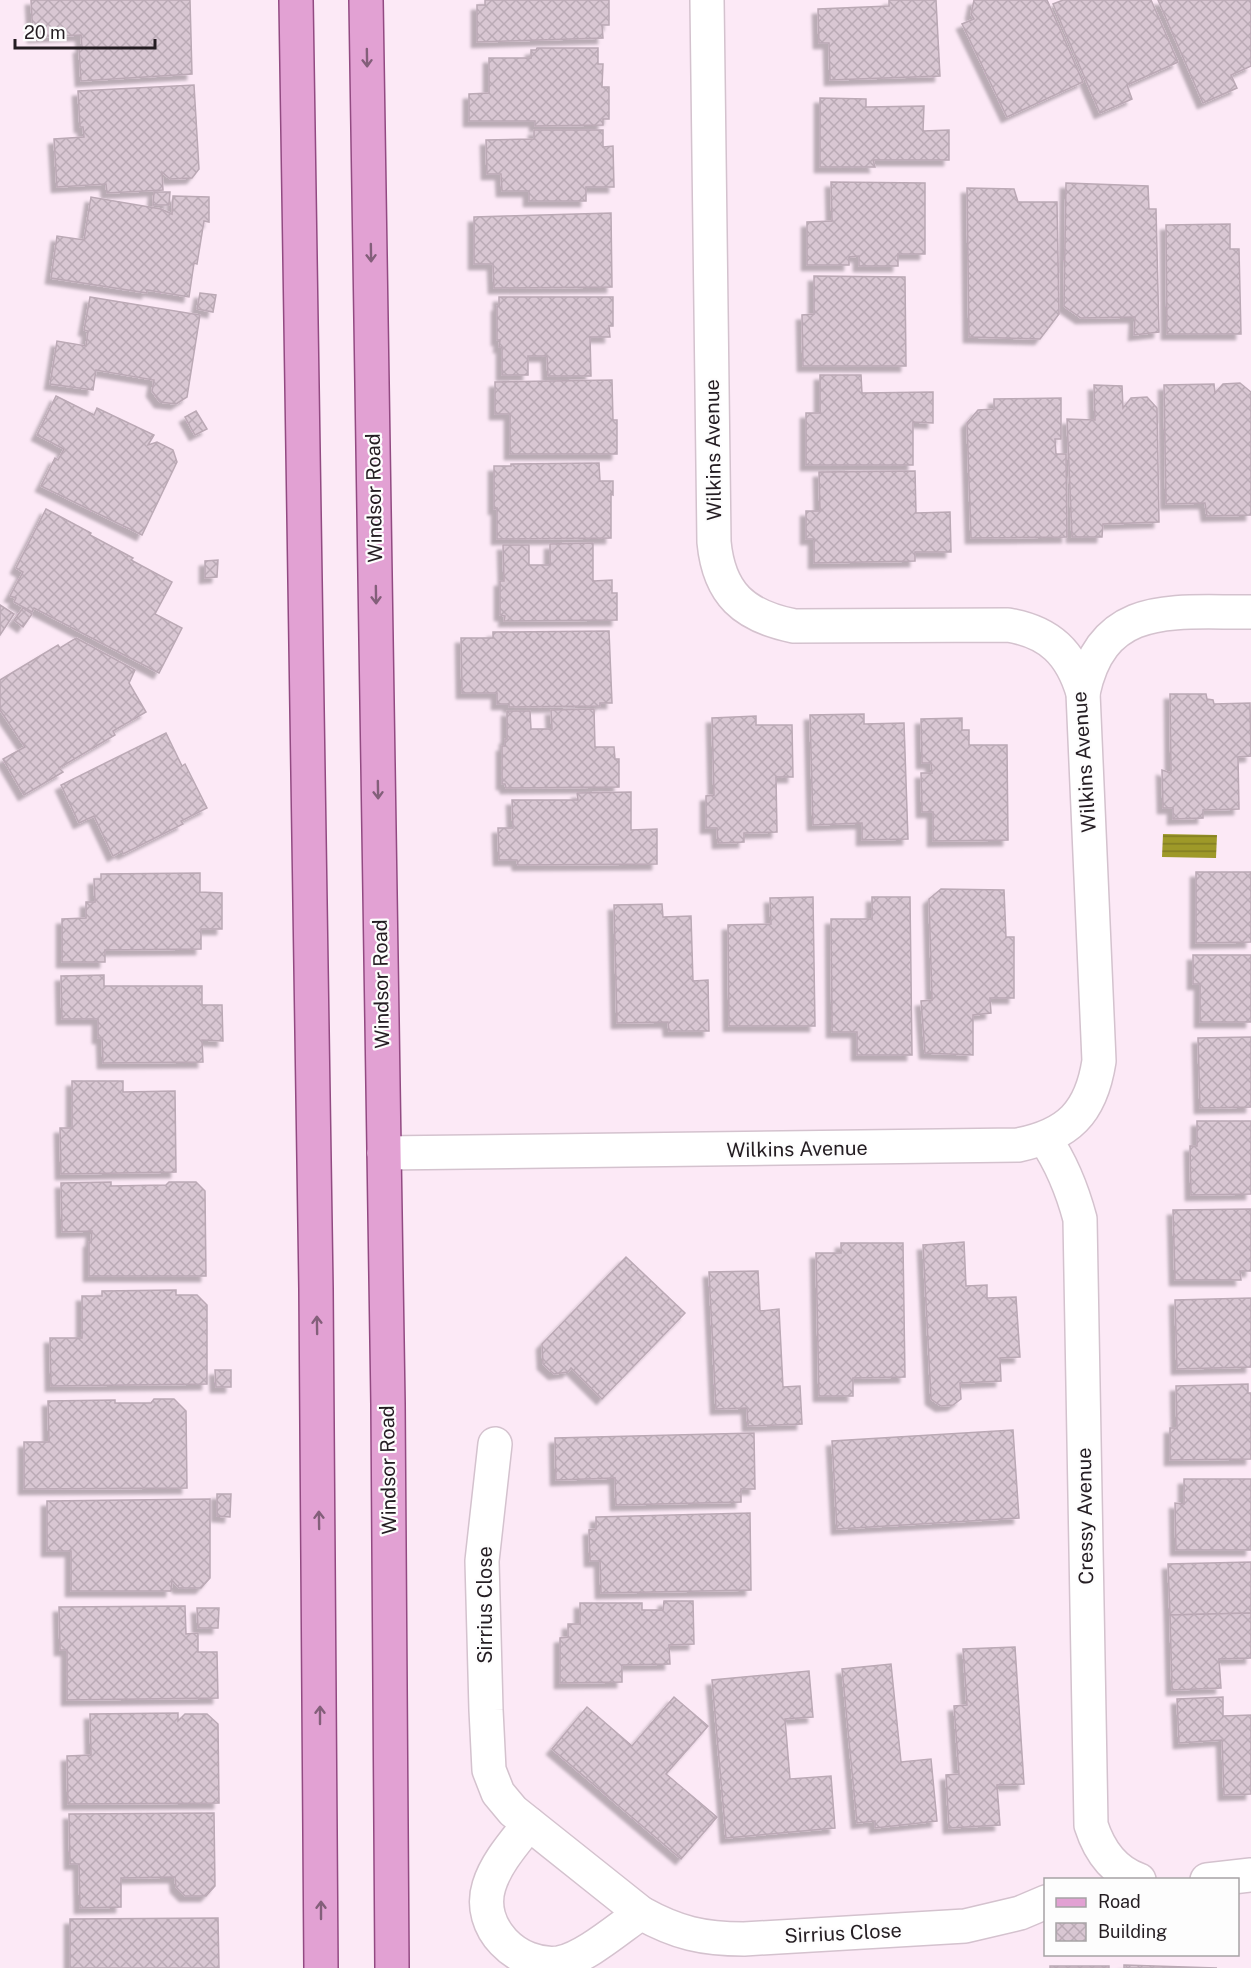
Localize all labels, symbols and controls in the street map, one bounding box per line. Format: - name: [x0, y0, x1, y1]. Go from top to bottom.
- scale bar: [15, 12, 154, 50]
- text: 20 m: [24, 22, 66, 43]
- one-way arrow: [361, 48, 373, 68]
- one-way arrow: [365, 243, 376, 263]
- street label: Wilkins Avenue: [700, 379, 726, 521]
- street label: Windsor Road: [361, 433, 387, 563]
- one-way arrow: [370, 585, 381, 605]
- street label: Wilkins Avenue: [1067, 691, 1101, 833]
- one-way arrow: [372, 780, 384, 800]
- street label: Windsor Road: [368, 919, 394, 1049]
- street label: Wilkins Avenue: [726, 1136, 868, 1162]
- one-way arrow: [311, 1315, 323, 1335]
- street label: Windsor Road: [375, 1405, 401, 1535]
- street label: Cressy Avenue: [1072, 1447, 1098, 1585]
- one-way arrow: [313, 1510, 325, 1530]
- street label: Sirrius Close: [473, 1546, 497, 1664]
- one-way arrow: [314, 1705, 326, 1725]
- legend: [1044, 1878, 1239, 1956]
- text: Road: [1098, 1891, 1141, 1912]
- one-way arrow: [315, 1900, 327, 1920]
- street label: Sirrius Close: [784, 1918, 902, 1948]
- text: Building: [1098, 1921, 1167, 1942]

